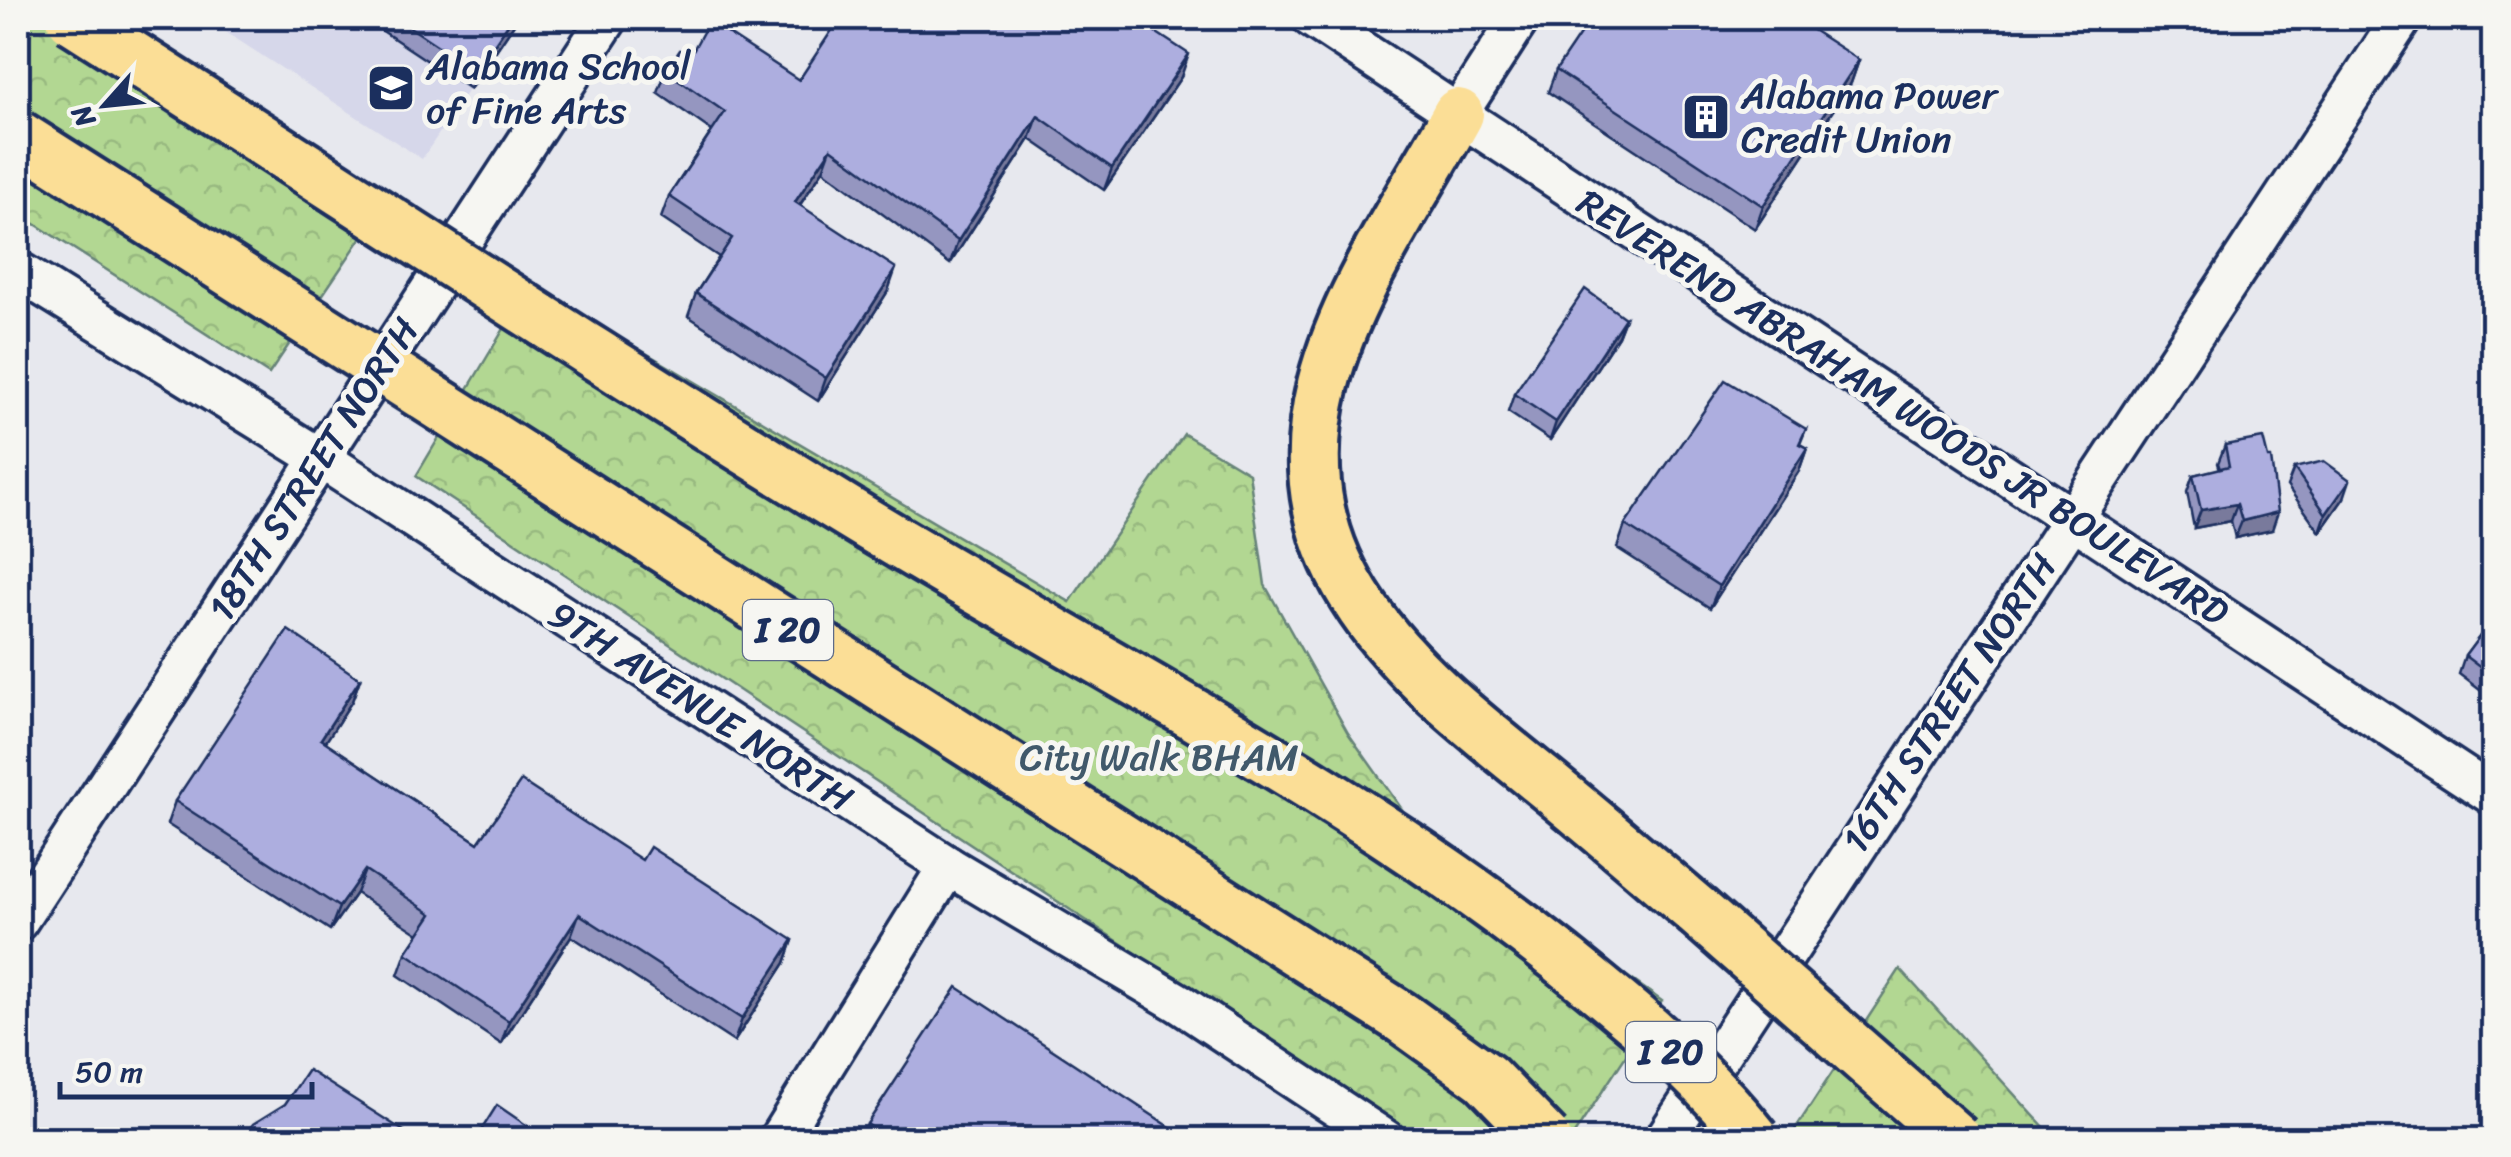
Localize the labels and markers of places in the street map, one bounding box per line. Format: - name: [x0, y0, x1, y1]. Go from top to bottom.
- place label: Alabama School of Fine Arts: [425, 33, 692, 144]
- school or university icon: Alabama School of Fine Arts: [365, 62, 417, 114]
- place label: Alabama Power Credit Union: [1740, 62, 2000, 173]
- building icon: Alabama Power Credit Union: [1680, 91, 1732, 143]

